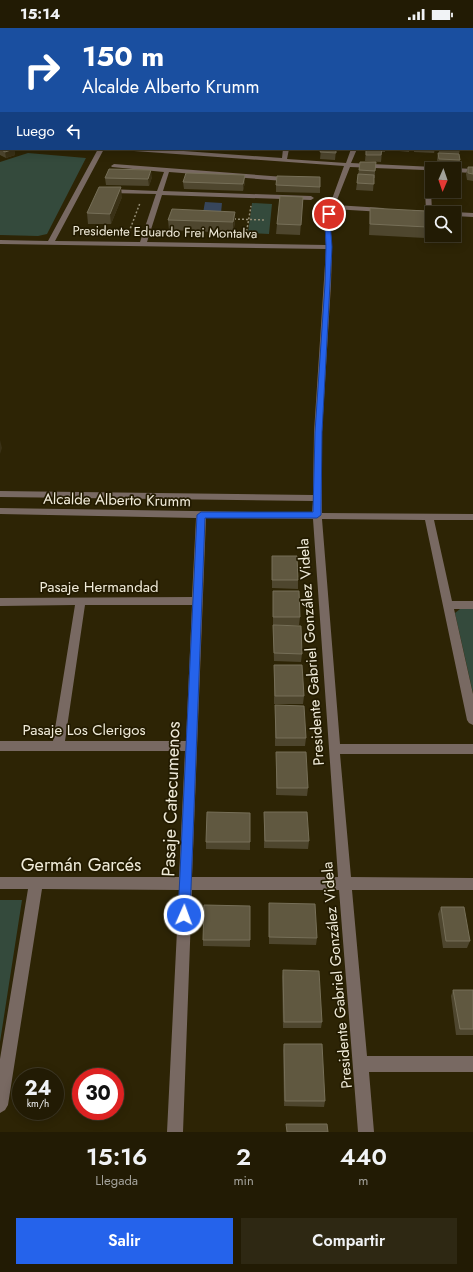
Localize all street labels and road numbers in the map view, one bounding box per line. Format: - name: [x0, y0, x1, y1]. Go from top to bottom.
- street label: Presidente Eduardo Frei Montalva: [72, 221, 258, 243]
- street label: Alcalde Alberto Krumm: [43, 488, 191, 512]
- street label: Presidente Gabriel González Videla: [292, 538, 330, 766]
- street label: Pasaje Hermandad: [40, 576, 158, 598]
- street label: Pasaje Los Clerigos: [23, 719, 146, 741]
- street label: Pasaje Catecumenos: [155, 721, 187, 877]
- street label: Germán Garcés: [21, 852, 141, 878]
- street label: Presidente Gabriel González Videla: [316, 861, 358, 1089]

